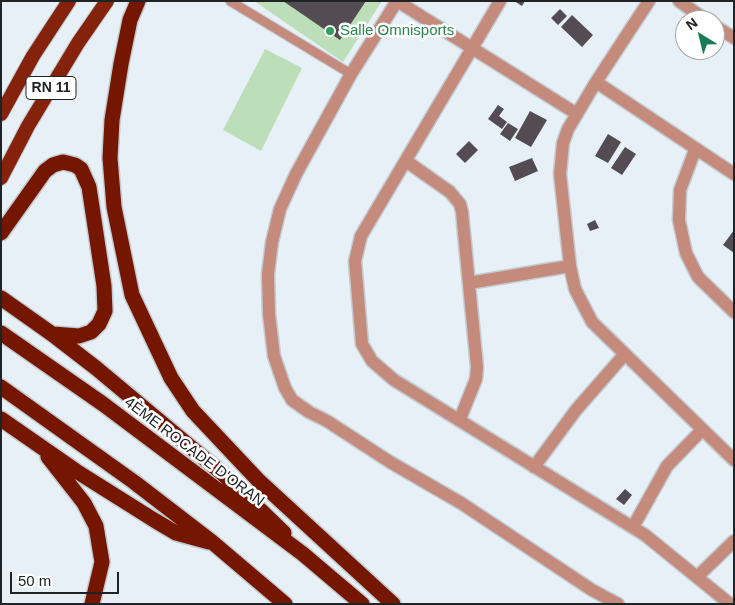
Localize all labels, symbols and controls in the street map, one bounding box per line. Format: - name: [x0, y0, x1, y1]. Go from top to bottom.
- north arrow: [675, 10, 725, 60]
- text: N: [683, 14, 701, 33]
- place label: Salle Omnisports: [340, 22, 454, 40]
- marker: Salle Omnisports: [324, 25, 336, 37]
- road number: RN 11: [26, 76, 76, 100]
- street label: 4ÈME ROCADE D'ORAN: [121, 394, 267, 510]
- scale bar: [12, 562, 121, 594]
- text: 50 m: [18, 572, 51, 589]

